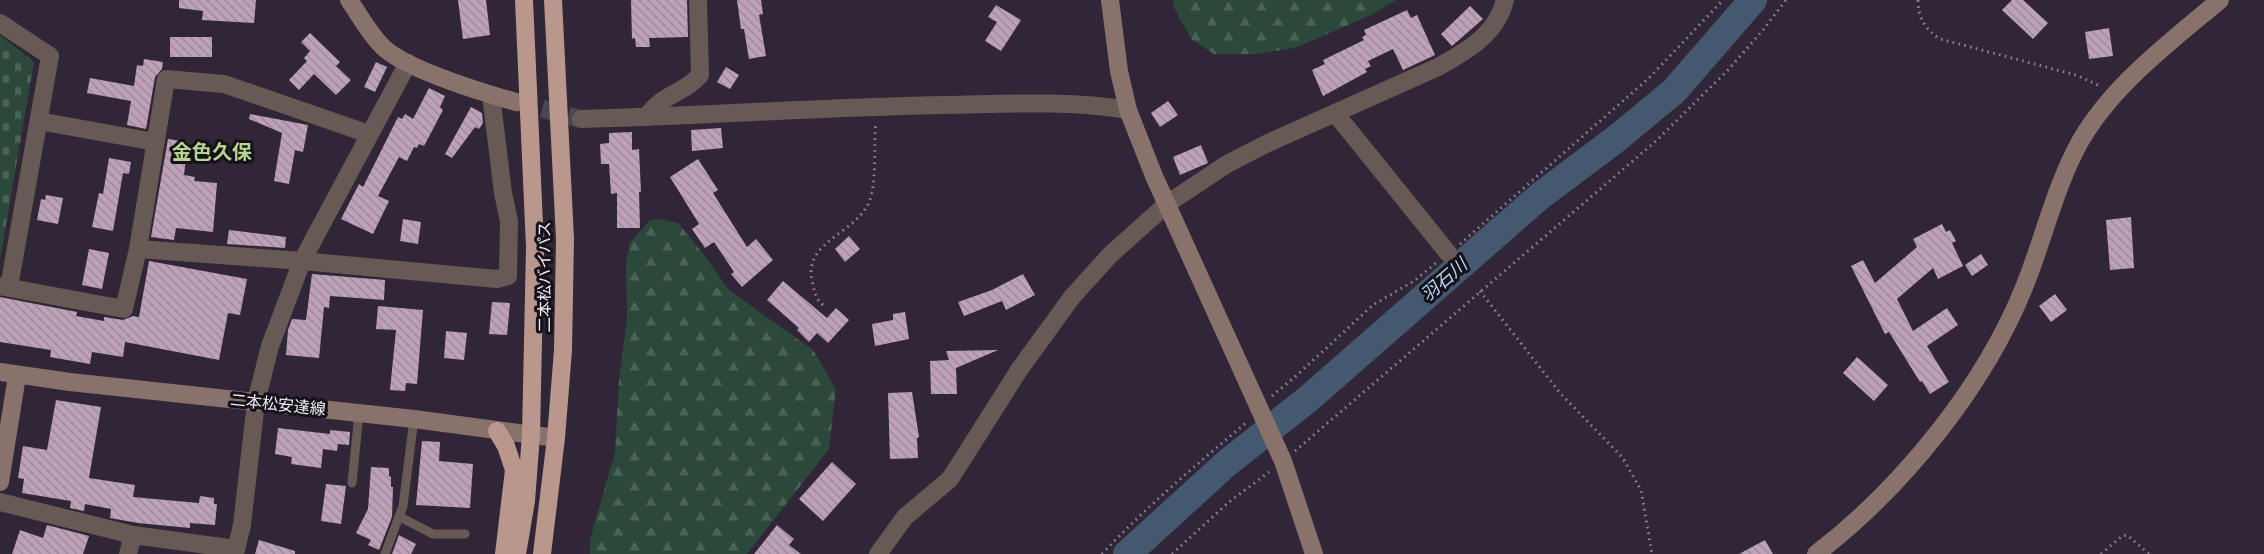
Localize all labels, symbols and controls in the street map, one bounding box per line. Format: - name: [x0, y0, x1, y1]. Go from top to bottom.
- district label: 金色久保: [172, 140, 252, 164]
- street label: 二本松バイパス: [535, 221, 554, 333]
- water label: 羽石川: [1416, 253, 1473, 306]
- street label: 二本松安達線: [229, 390, 327, 419]

